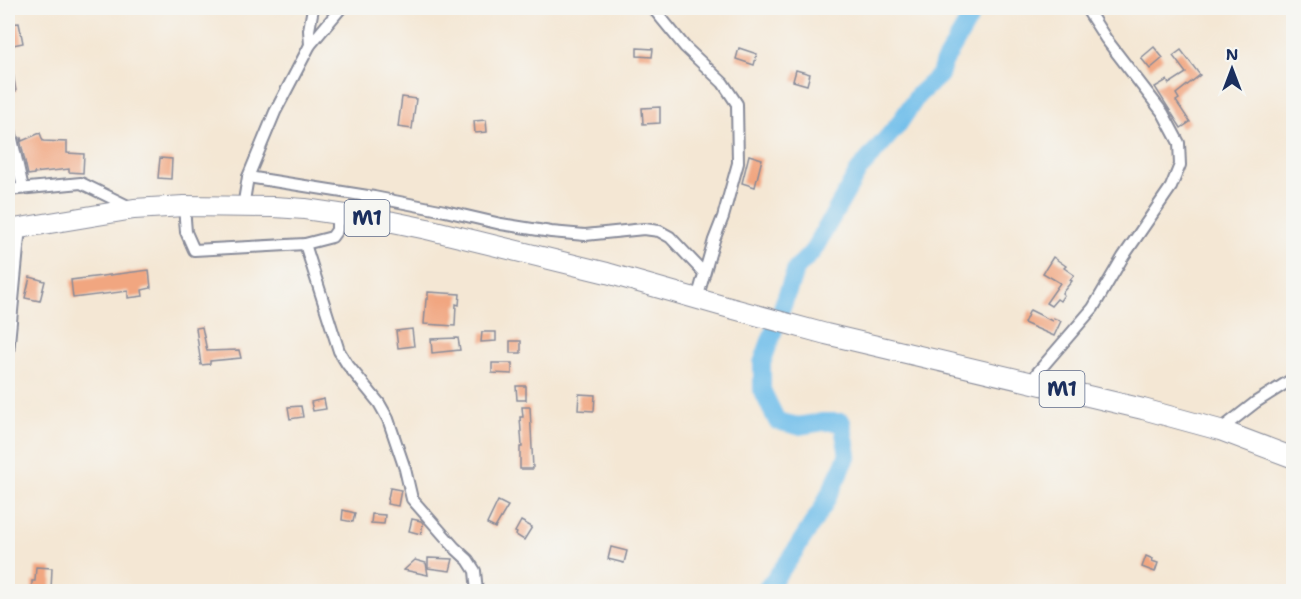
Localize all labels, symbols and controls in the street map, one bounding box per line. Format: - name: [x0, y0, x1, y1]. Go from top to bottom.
- north arrow: [1202, 39, 1262, 99]
- text: N: [1226, 44, 1238, 65]
- road number: M1: [344, 200, 389, 236]
- road number: M1: [1040, 371, 1084, 407]

